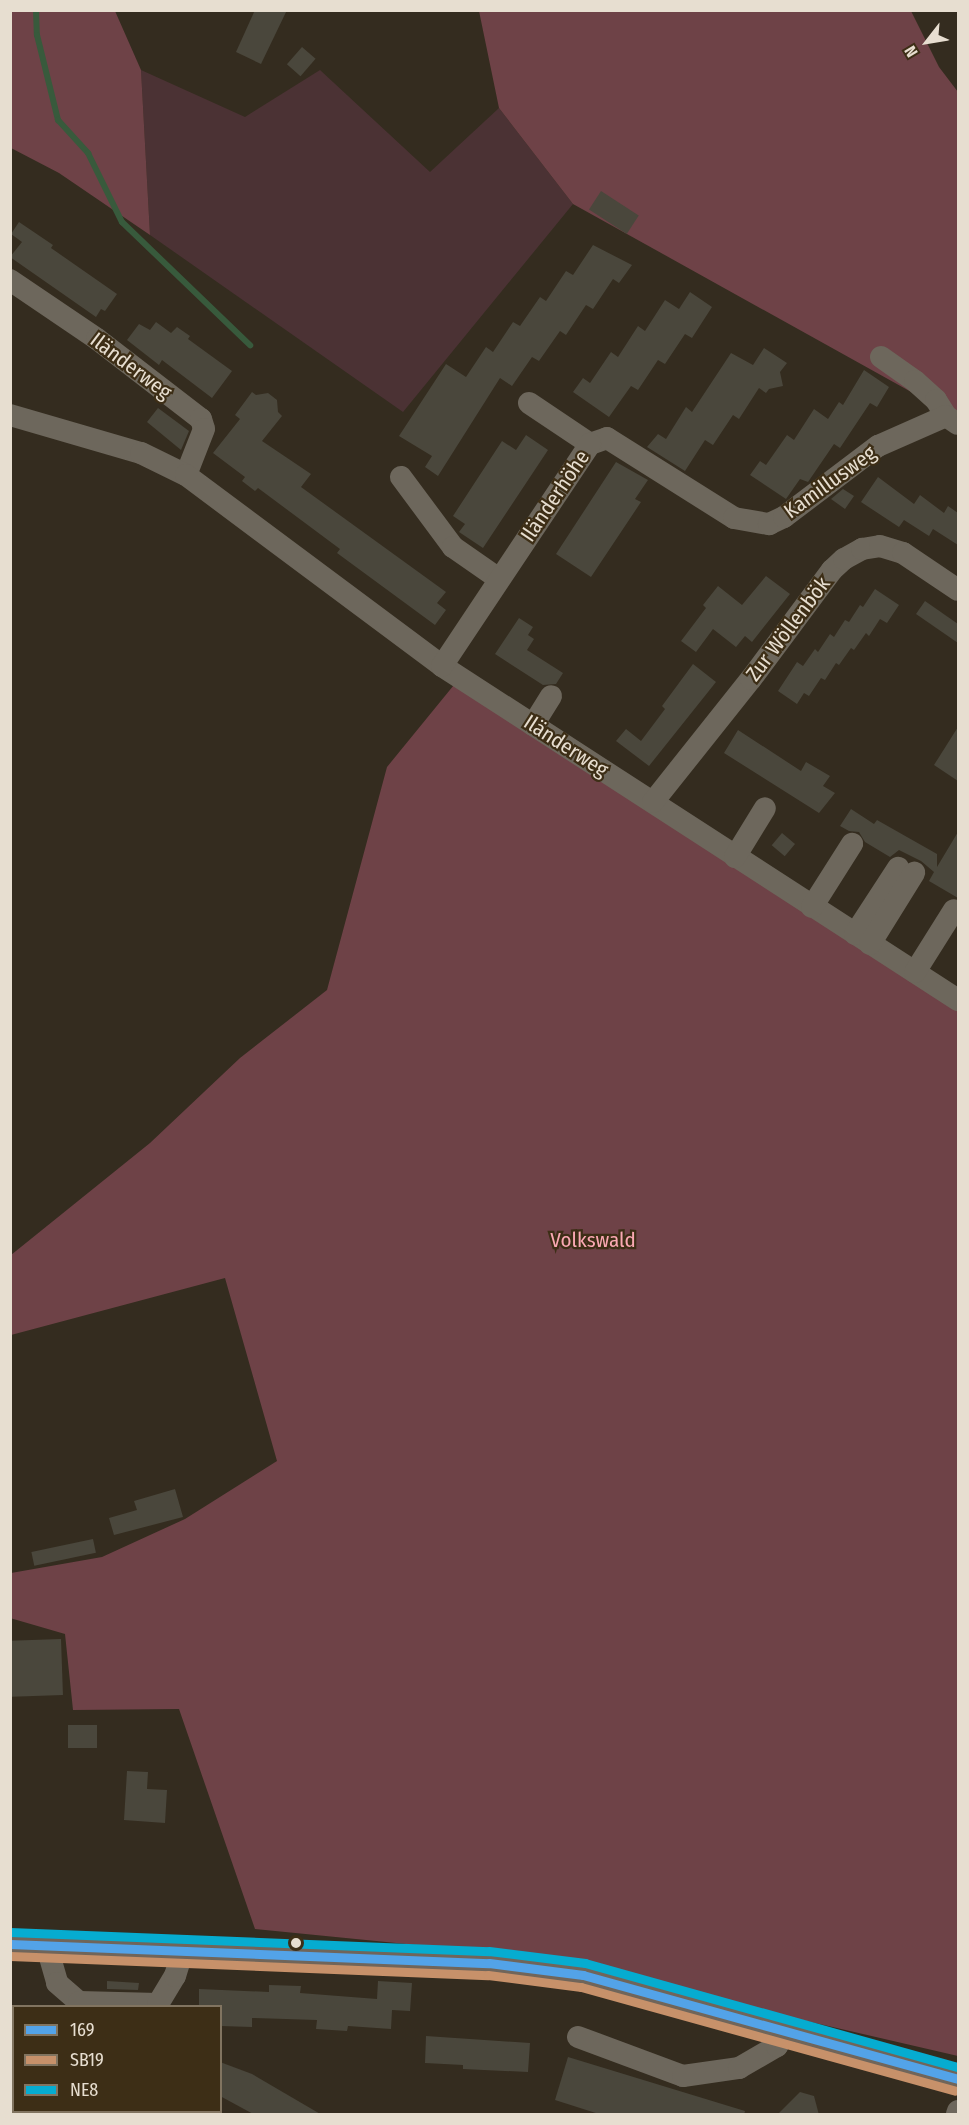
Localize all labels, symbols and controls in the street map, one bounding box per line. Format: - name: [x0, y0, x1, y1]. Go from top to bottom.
- north arrow: [897, 12, 957, 72]
- text: N: [901, 43, 922, 61]
- street label: Iländerweg: [85, 327, 177, 405]
- street label: Kamillusweg: [779, 440, 881, 524]
- street label: Iländerhöhe: [515, 446, 595, 546]
- street label: Zur Wöllenbök: [741, 572, 835, 686]
- street label: Iländerweg: [519, 709, 613, 783]
- park label: Volkswald: [550, 1227, 636, 1253]
- unlabelled marker: [290, 1937, 302, 1949]
- legend: [12, 2005, 222, 2113]
- text: 169: [70, 2019, 94, 2041]
- text: SB19: [70, 2049, 104, 2071]
- text: NE8: [70, 2079, 98, 2101]

